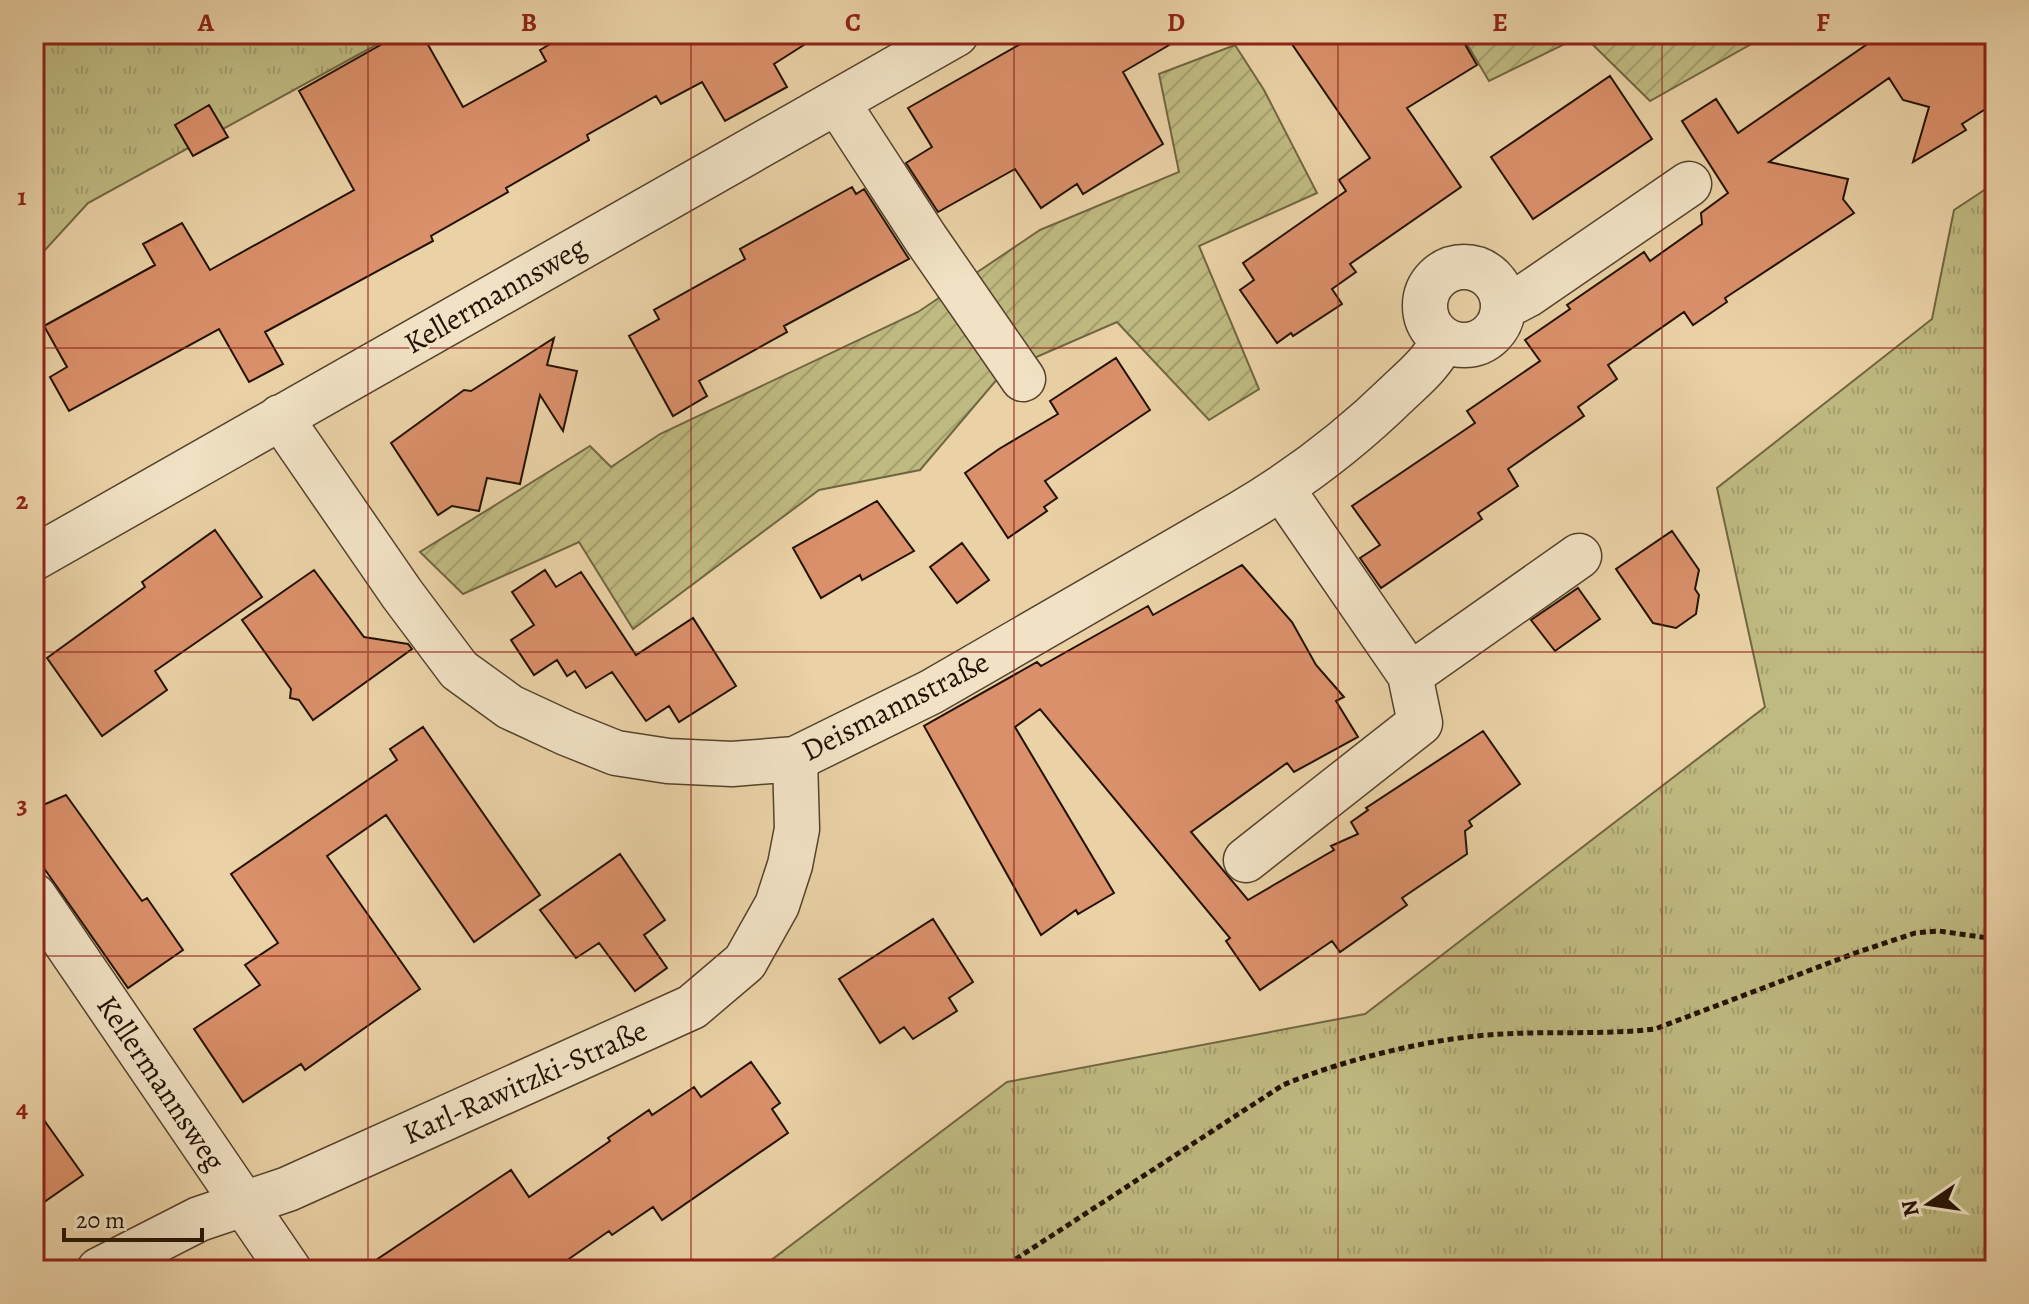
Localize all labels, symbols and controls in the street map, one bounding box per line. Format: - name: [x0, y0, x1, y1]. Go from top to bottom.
- text: A: [197, 5, 215, 40]
- text: B: [521, 5, 537, 40]
- text: C: [845, 5, 861, 40]
- text: D: [1167, 5, 1185, 40]
- text: E: [1492, 5, 1508, 40]
- text: F: [1816, 5, 1830, 40]
- text: 1: [17, 179, 27, 214]
- street label: Kellermannsweg: [397, 227, 593, 363]
- text: 2: [16, 483, 29, 518]
- street label: Deismannstraße: [795, 642, 995, 770]
- text: 3: [16, 787, 28, 822]
- street label: Kellermannsweg: [87, 987, 235, 1179]
- street label: Karl-Rawitzki-Straße: [397, 1010, 653, 1154]
- text: 4: [16, 1091, 28, 1126]
- north arrow: [1889, 1164, 1969, 1244]
- scale bar: [64, 1192, 202, 1242]
- text: N: [1894, 1197, 1927, 1219]
- text: 20 m: [76, 1204, 125, 1236]

